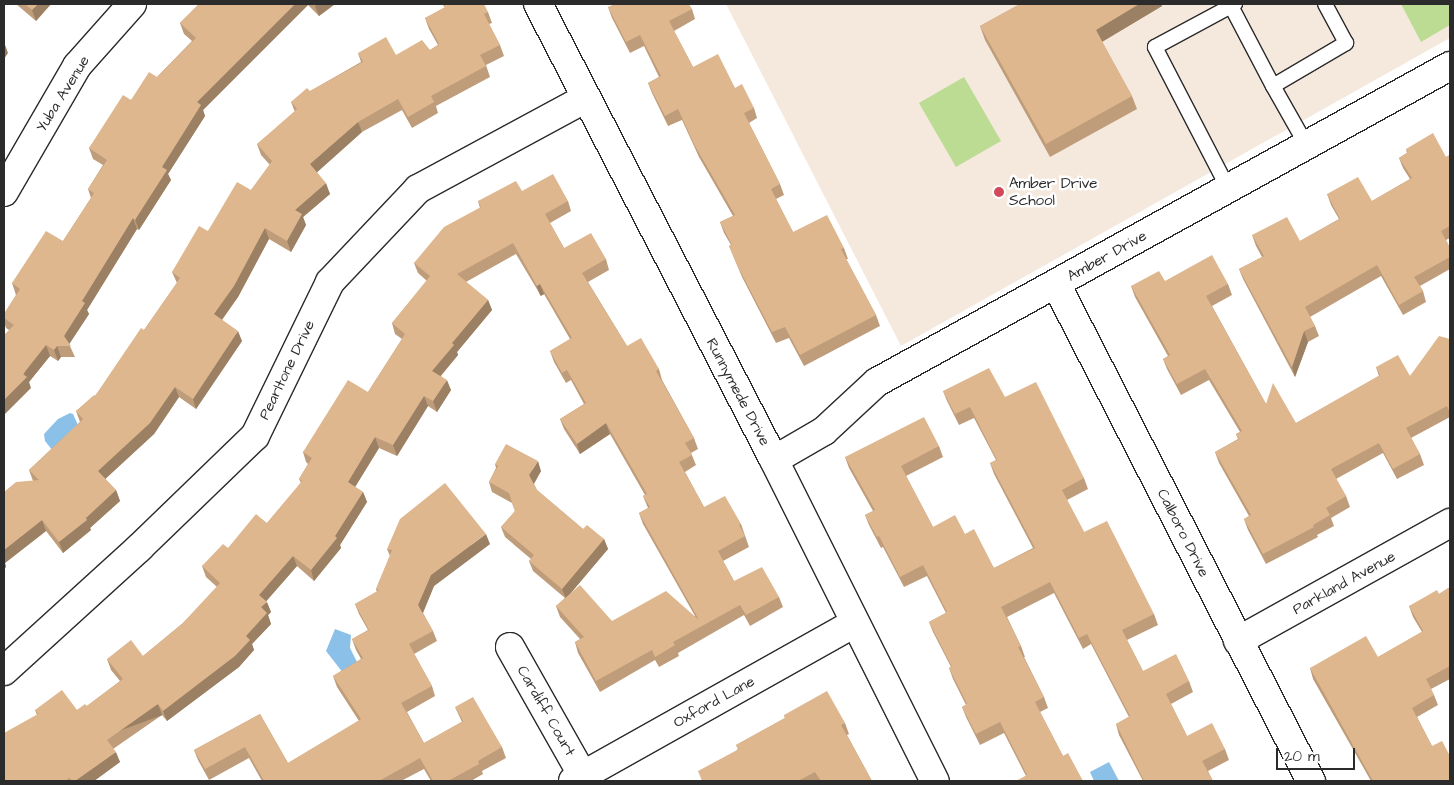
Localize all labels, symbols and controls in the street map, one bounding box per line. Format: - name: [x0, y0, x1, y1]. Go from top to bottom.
- street label: Yuba Avenue: [32, 53, 94, 135]
- place label: Amber Drive School: [1009, 174, 1097, 209]
- marker: Amber Drive School: [993, 186, 1005, 198]
- street label: Amber Drive: [1064, 227, 1150, 285]
- street label: Pearltone Drive: [255, 317, 319, 423]
- street label: Runnymede Drive: [702, 335, 774, 449]
- street label: Calboro Drive: [1153, 486, 1213, 580]
- street label: Parkland Avenue: [1290, 547, 1398, 619]
- street label: Cardiff Court: [513, 663, 579, 759]
- street label: Oxford Lane: [670, 672, 758, 732]
- scale bar: [1279, 738, 1358, 770]
- text: 20 m: [1284, 746, 1320, 767]

